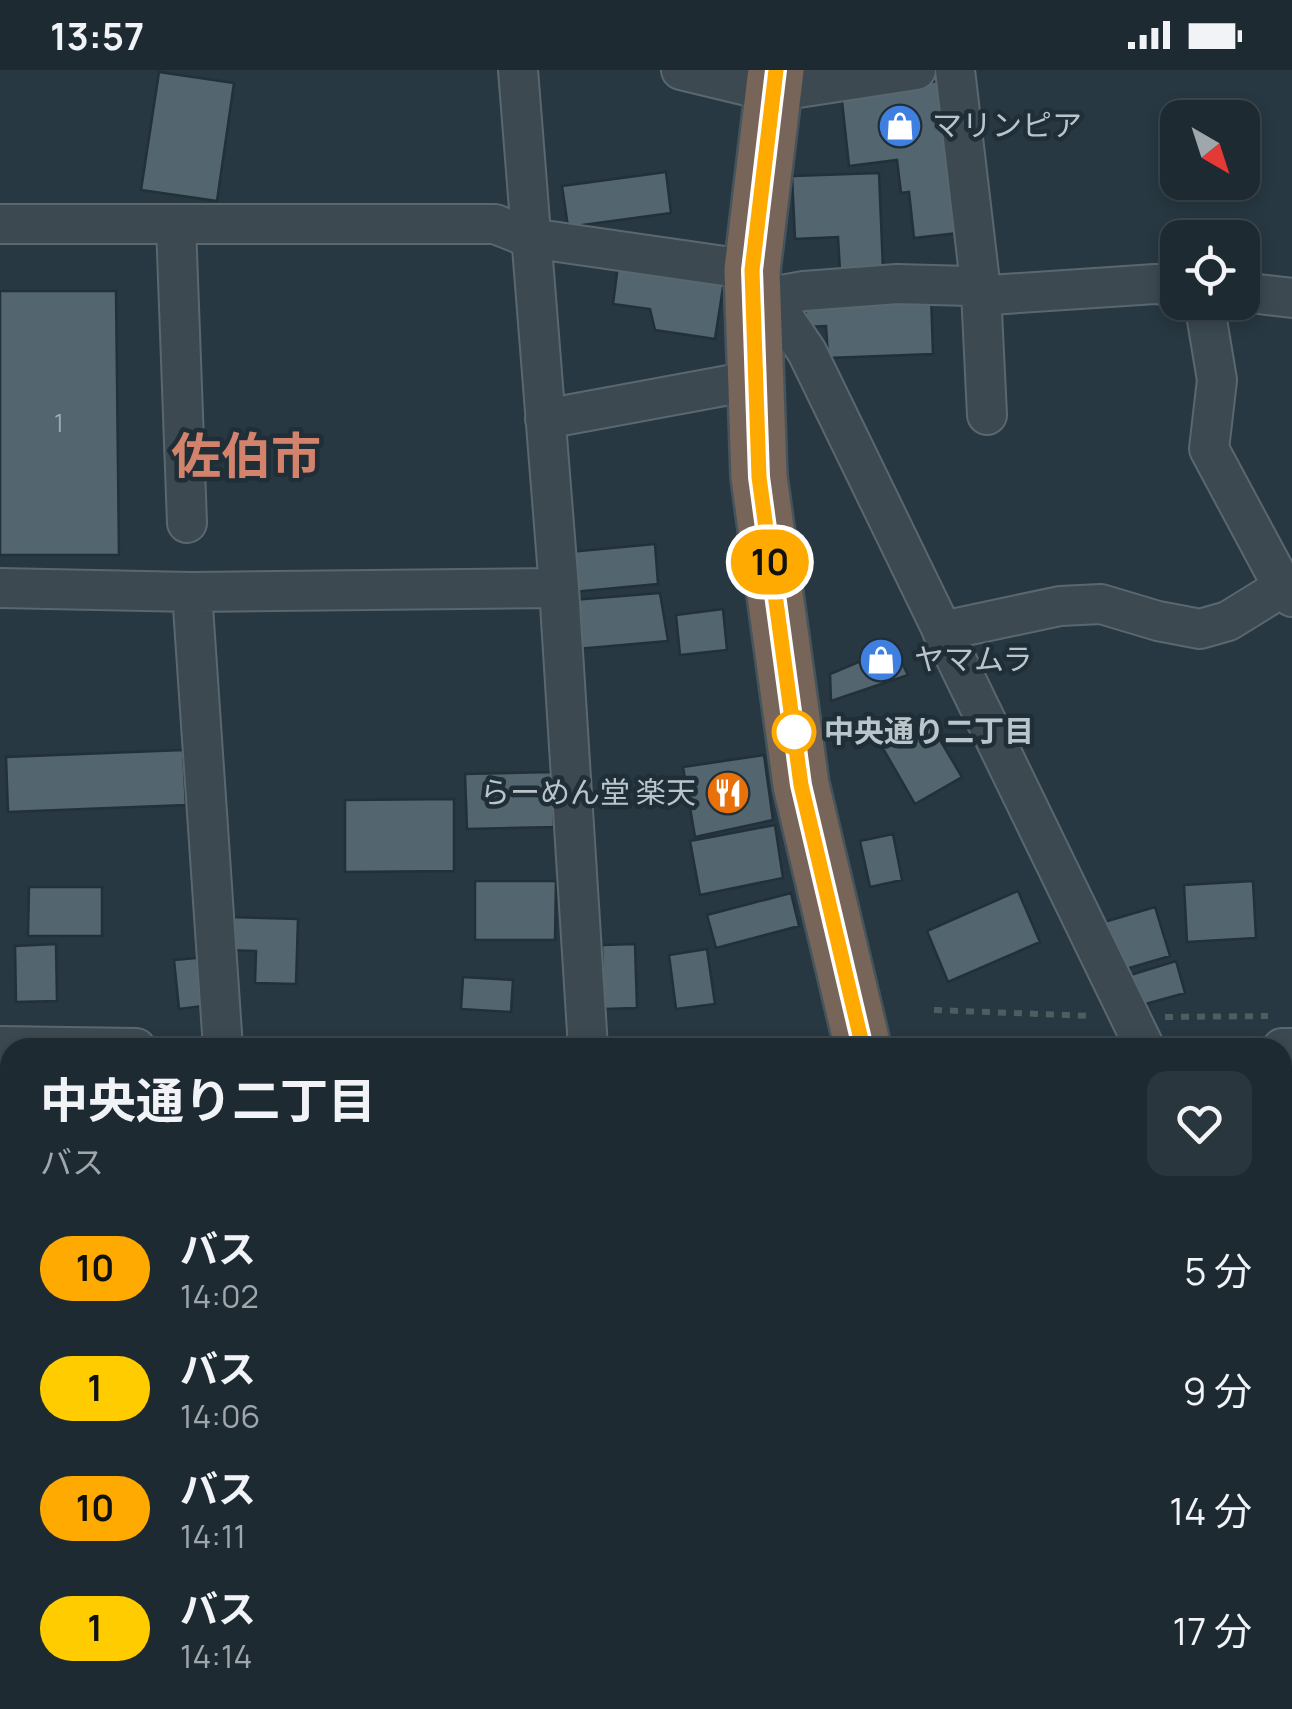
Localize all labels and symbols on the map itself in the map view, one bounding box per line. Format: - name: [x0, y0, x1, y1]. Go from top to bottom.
- north arrow: [1160, 100, 1260, 200]
- shop icon: マリンピア: [877, 103, 923, 149]
- place label: マリンピア: [932, 104, 1082, 145]
- house number: 1: [54, 405, 64, 440]
- district label: 佐伯市: [171, 421, 321, 489]
- line badge: 10: [725, 530, 815, 594]
- shop icon: ヤマムラ: [858, 637, 904, 683]
- place label: ヤマムラ: [914, 638, 1033, 679]
- place label: 中央通り二丁目: [824, 710, 1034, 751]
- marker: 中央通り二丁目: [773, 711, 815, 753]
- restaurant icon: らーめん堂 楽天: [705, 770, 751, 816]
- place label: らーめん堂 楽天: [480, 771, 696, 812]

